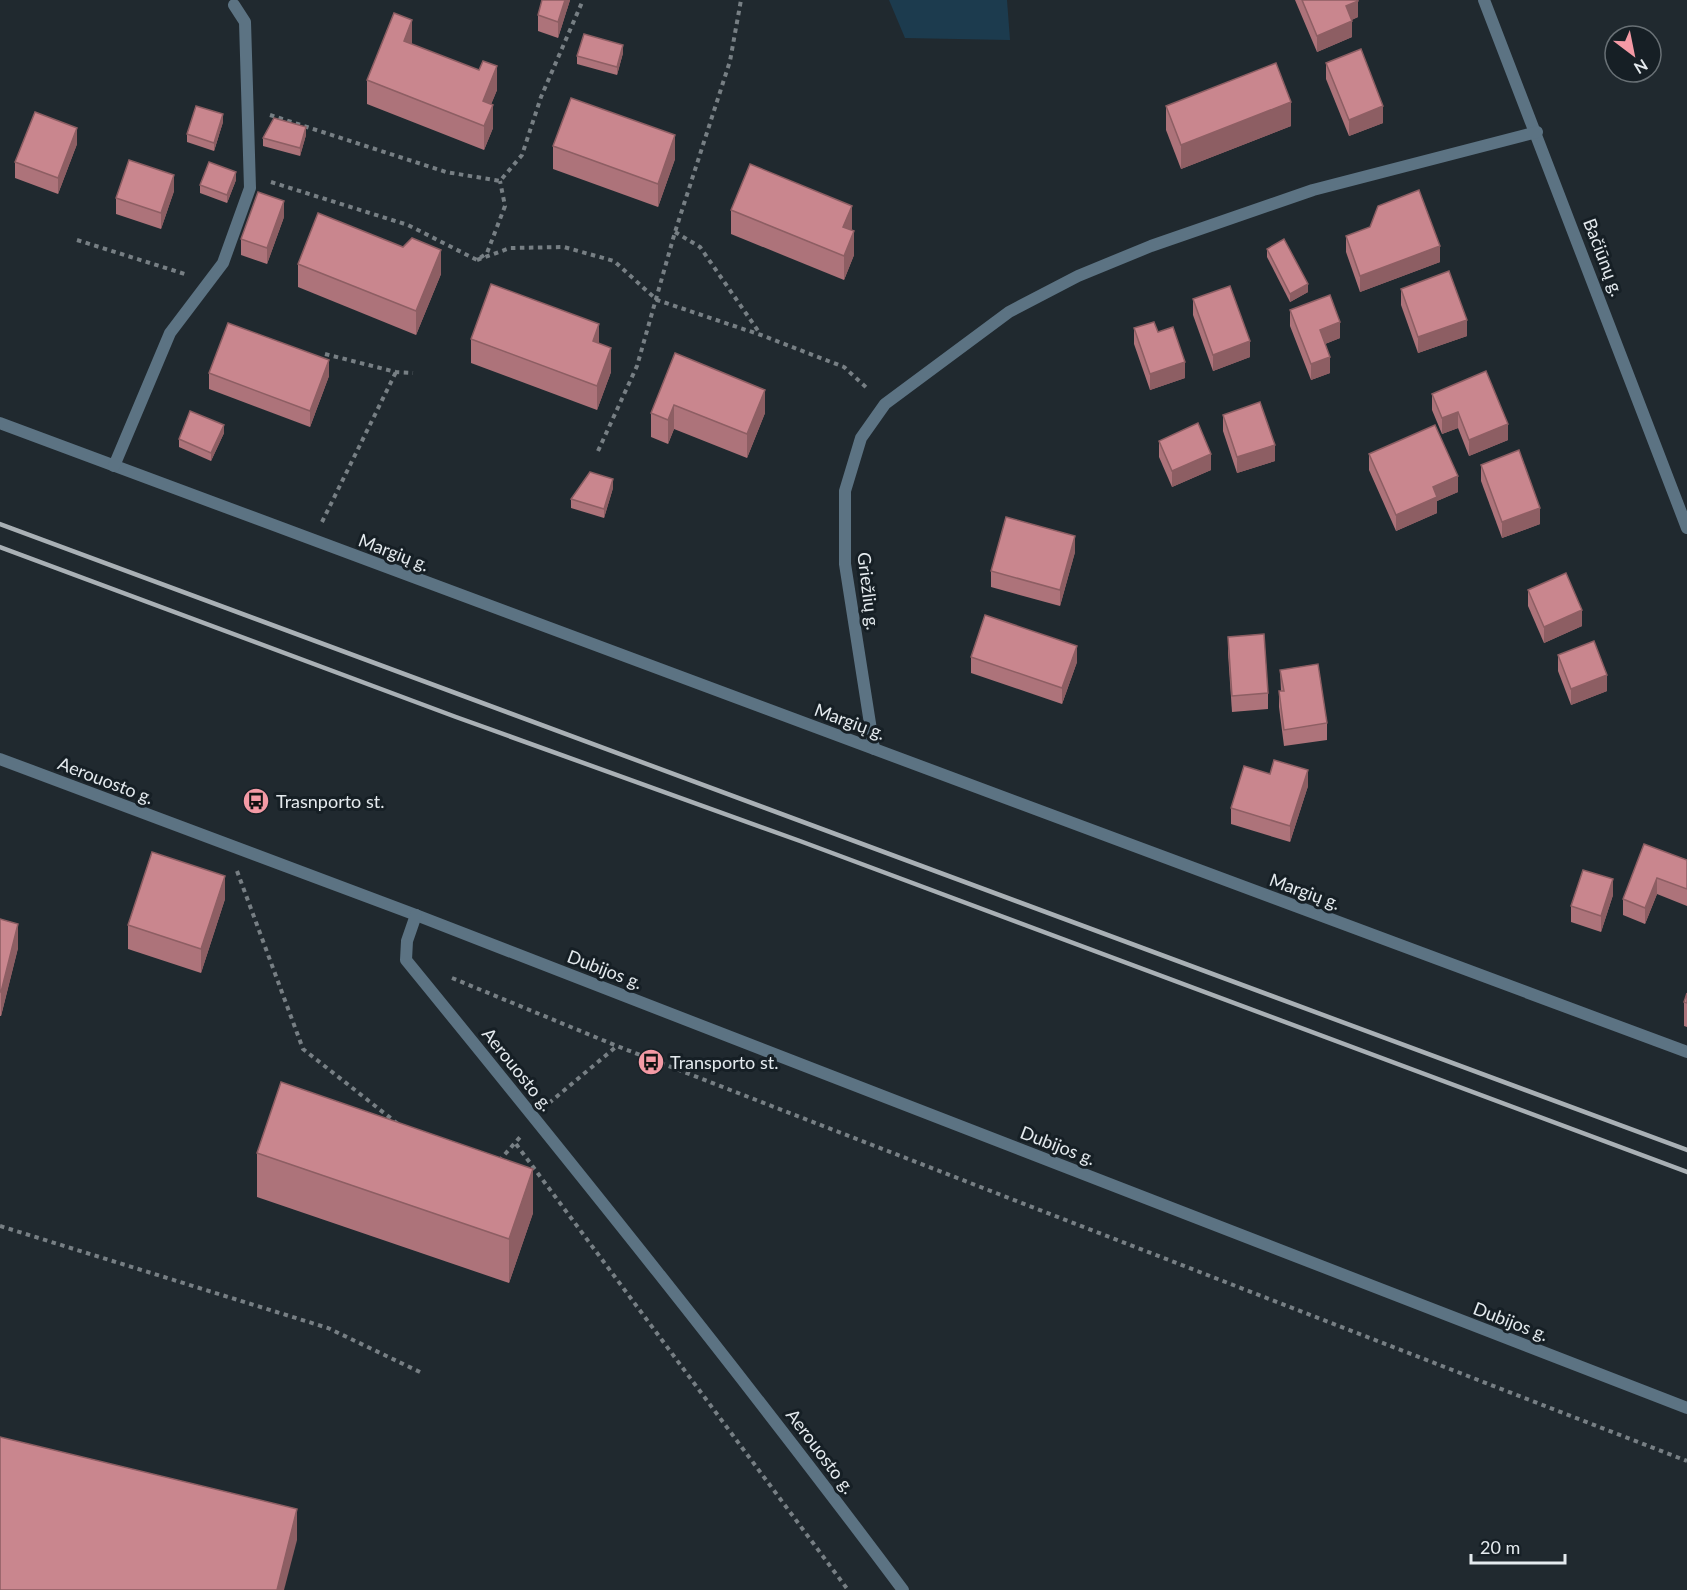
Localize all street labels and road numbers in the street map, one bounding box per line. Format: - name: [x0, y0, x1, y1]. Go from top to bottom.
- street label: Bačiūnų g.: [1579, 215, 1629, 299]
- street label: Margių g.: [356, 529, 432, 575]
- street label: Griežlių g.: [853, 551, 885, 631]
- street label: Margių g.: [812, 698, 888, 744]
- street label: Aerouosto g.: [55, 752, 157, 808]
- street label: Margių g.: [1267, 868, 1343, 914]
- street label: Dubijos g.: [564, 945, 646, 993]
- street label: Aerouosto g.: [478, 1023, 558, 1115]
- street label: Dubijos g.: [1017, 1121, 1099, 1169]
- street label: Dubijos g.: [1470, 1297, 1552, 1345]
- street label: Aerouosto g.: [782, 1404, 860, 1498]

